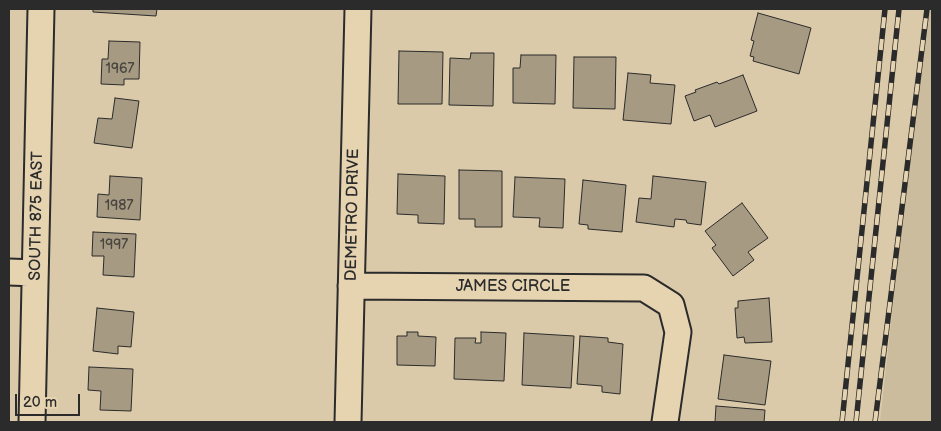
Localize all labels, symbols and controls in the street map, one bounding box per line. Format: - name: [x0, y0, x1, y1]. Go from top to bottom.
- house number: 1967: [106, 61, 134, 77]
- street label: DEMETRO DRIVE: [342, 149, 364, 281]
- street label: SOUTH 875 EAST: [26, 151, 48, 281]
- house number: 1987: [105, 198, 133, 214]
- house number: 1997: [100, 237, 128, 253]
- street label: JAMES CIRCLE: [456, 277, 570, 297]
- scale bar: [18, 384, 82, 416]
- text: 20 m: [23, 393, 57, 412]

